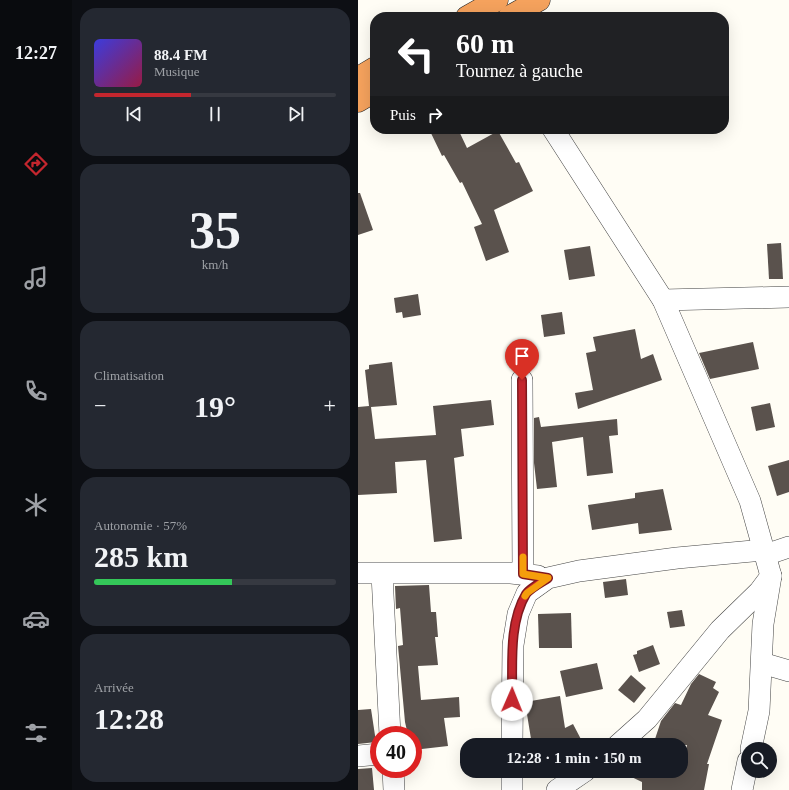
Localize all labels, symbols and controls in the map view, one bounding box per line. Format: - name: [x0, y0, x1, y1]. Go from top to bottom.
- icon: left: [390, 28, 442, 80]
- text: 60 m: [456, 28, 514, 59]
- text: 12:27: [15, 43, 57, 63]
- text: 88.4 FM: [154, 47, 207, 63]
- text: Tournez à gauche: [456, 61, 583, 81]
- text: Musique: [154, 64, 200, 79]
- icon: previous: [123, 103, 145, 125]
- icon: pause: [204, 103, 226, 125]
- icon: next: [285, 103, 307, 125]
- icon: right: [424, 104, 446, 126]
- text: Puis: [390, 107, 416, 123]
- icon: directions: [22, 150, 50, 178]
- text: 35: [189, 202, 241, 259]
- text: km/h: [202, 257, 228, 272]
- icon: music: [22, 264, 50, 292]
- pin: [505, 339, 539, 380]
- icon: arrive: [511, 345, 533, 367]
- text: Climatisation: [94, 368, 164, 383]
- icon: phone: [22, 377, 50, 405]
- text: 19°: [194, 390, 236, 423]
- text: −: [94, 393, 106, 418]
- text: +: [324, 393, 336, 418]
- icon: climate: [22, 491, 50, 519]
- text: Autonomie · 57%: [94, 518, 187, 533]
- text: 285 km: [94, 540, 188, 573]
- icon: car: [22, 605, 50, 633]
- position arrow: [491, 679, 533, 721]
- text: Arrivée: [94, 680, 134, 695]
- text: 12:28: [94, 702, 164, 735]
- icon: filters: [22, 719, 50, 747]
- speed limit sign: 40: [370, 726, 422, 778]
- map controls: [741, 742, 777, 778]
- button: search: [741, 742, 777, 778]
- text: 12:28 · 1 min · 150 m: [507, 750, 642, 766]

